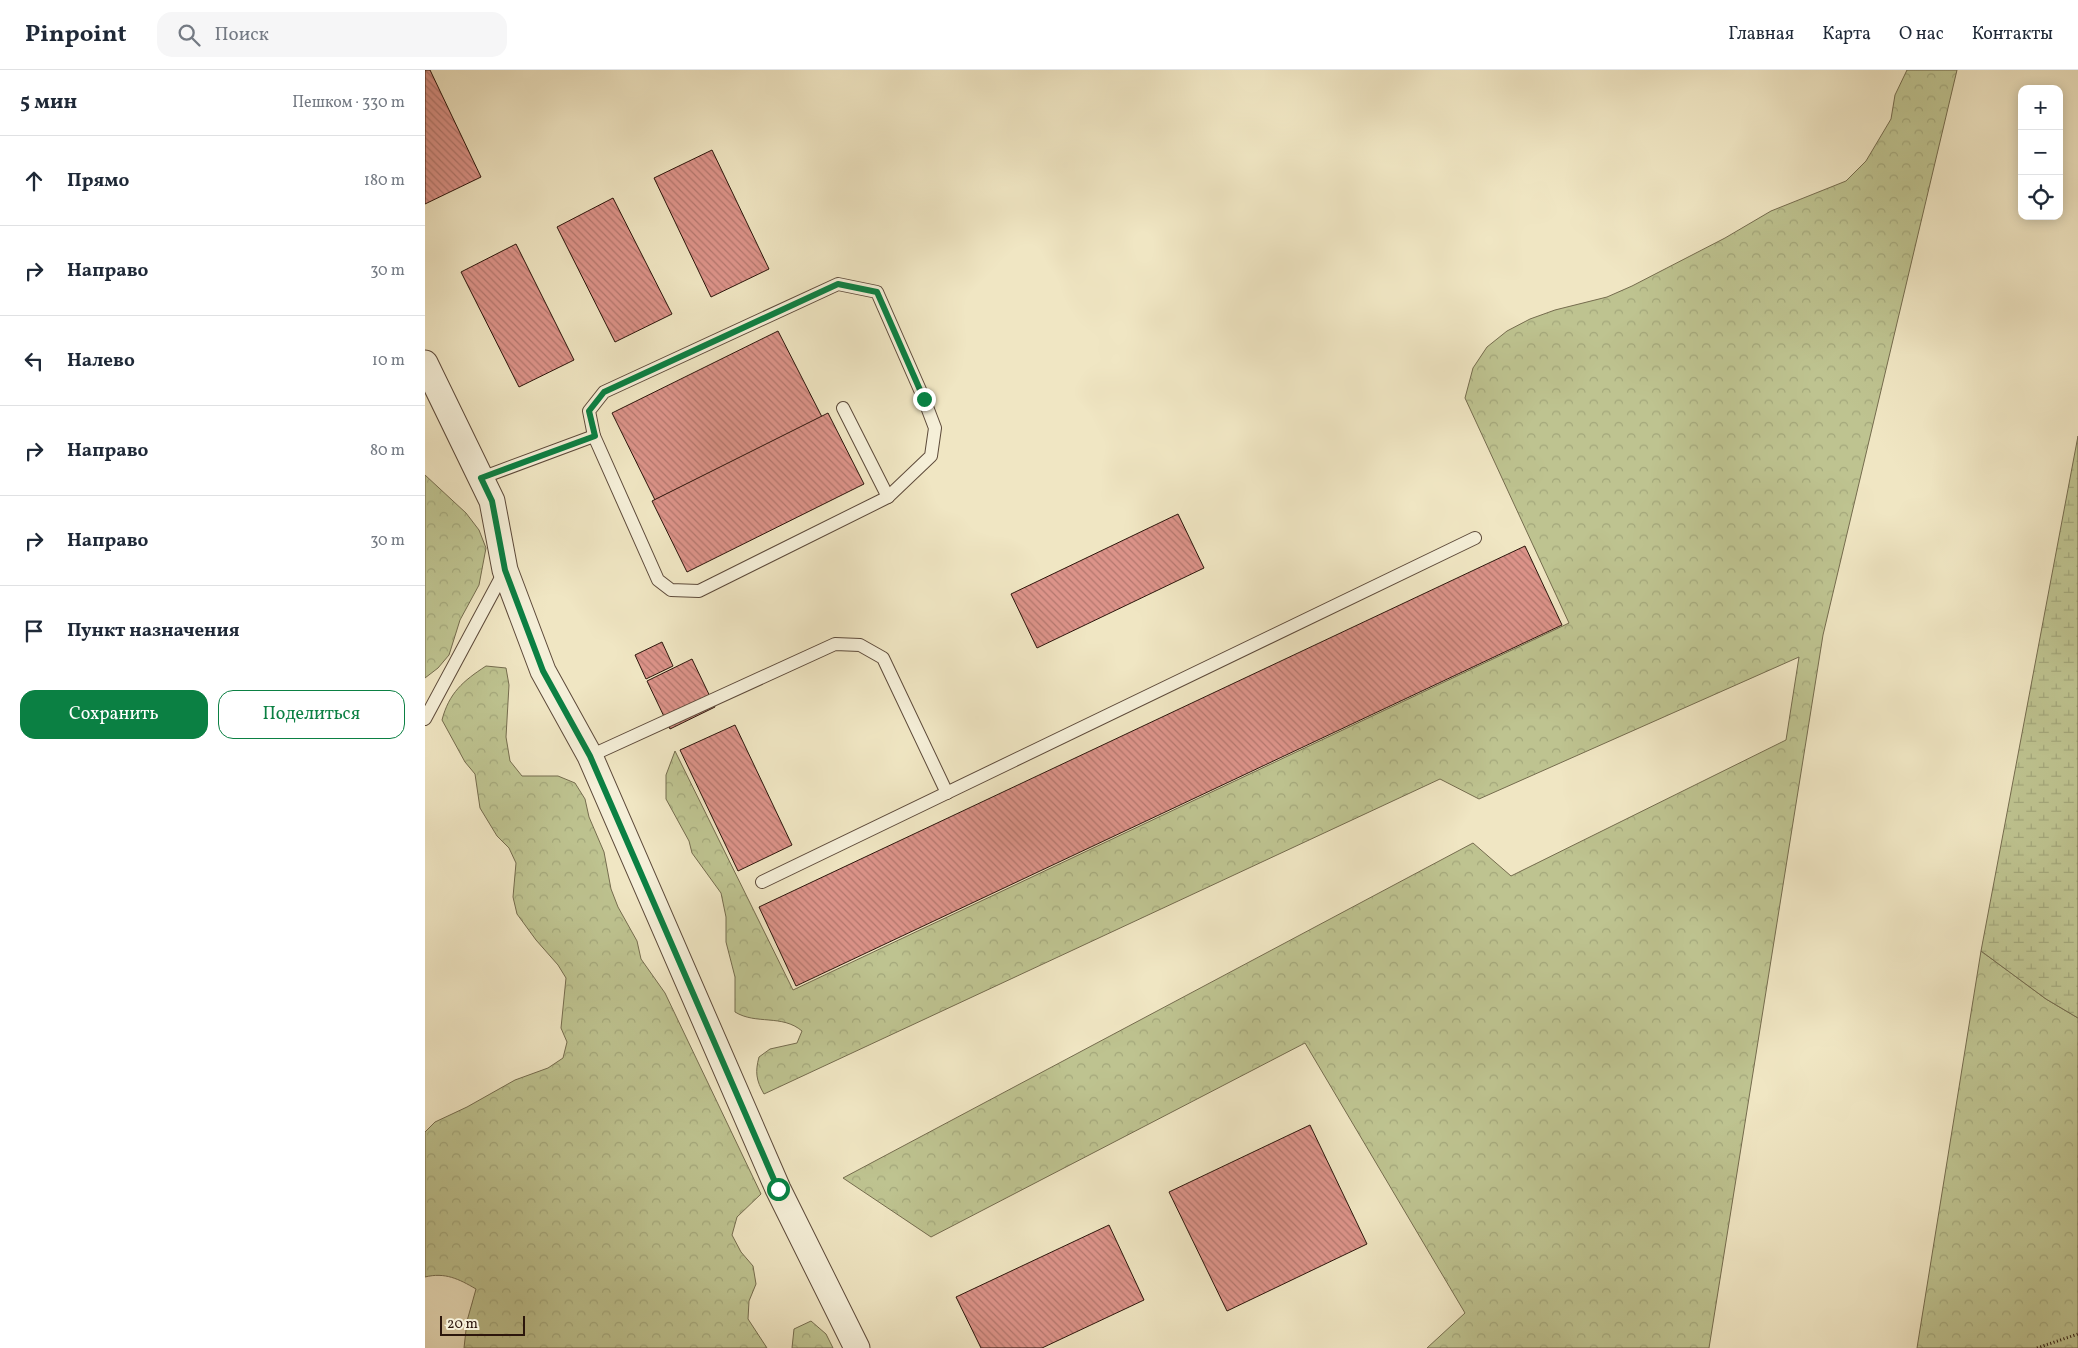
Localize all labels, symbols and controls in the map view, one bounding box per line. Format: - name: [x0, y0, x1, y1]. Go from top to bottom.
- search box: [157, 12, 507, 57]
- text: Pinpoint: [25, 18, 127, 52]
- icon: search: [175, 21, 203, 49]
- text: Поиск: [215, 22, 269, 48]
- text: Главная: [1728, 22, 1794, 47]
- text: Карта: [1822, 22, 1871, 47]
- text: О нас: [1899, 22, 1944, 47]
- text: Контакты: [1972, 22, 2053, 47]
- map controls: [2018, 85, 2063, 220]
- button: +: [2018, 85, 2063, 130]
- text: 5 мин: [20, 88, 77, 117]
- text: Пешком · 330 m: [292, 92, 405, 114]
- button: −: [2018, 130, 2063, 175]
- icon: ahead: [20, 167, 48, 195]
- text: Прямо: [67, 168, 129, 194]
- text: 180 m: [364, 170, 405, 192]
- button: locate: [2018, 175, 2063, 220]
- icon: right: [20, 257, 48, 285]
- text: Направо: [67, 258, 149, 284]
- text: 30 m: [370, 260, 405, 282]
- icon: left: [20, 347, 48, 375]
- text: Налево: [67, 348, 135, 374]
- text: 10 m: [372, 350, 405, 372]
- route end: [913, 388, 936, 411]
- icon: right: [20, 437, 48, 465]
- text: Направо: [67, 438, 149, 464]
- text: 80 m: [370, 440, 405, 462]
- icon: right: [20, 527, 48, 555]
- text: Направо: [67, 528, 149, 554]
- text: 30 m: [370, 530, 405, 552]
- icon: arrive: [20, 617, 48, 645]
- text: Пункт назначения: [67, 618, 240, 644]
- button: Сохранить: [20, 690, 208, 739]
- button: Поделиться: [218, 690, 405, 739]
- route start: [767, 1178, 790, 1201]
- scale bar: [440, 1313, 525, 1336]
- text: 20 m: [447, 1315, 478, 1334]

